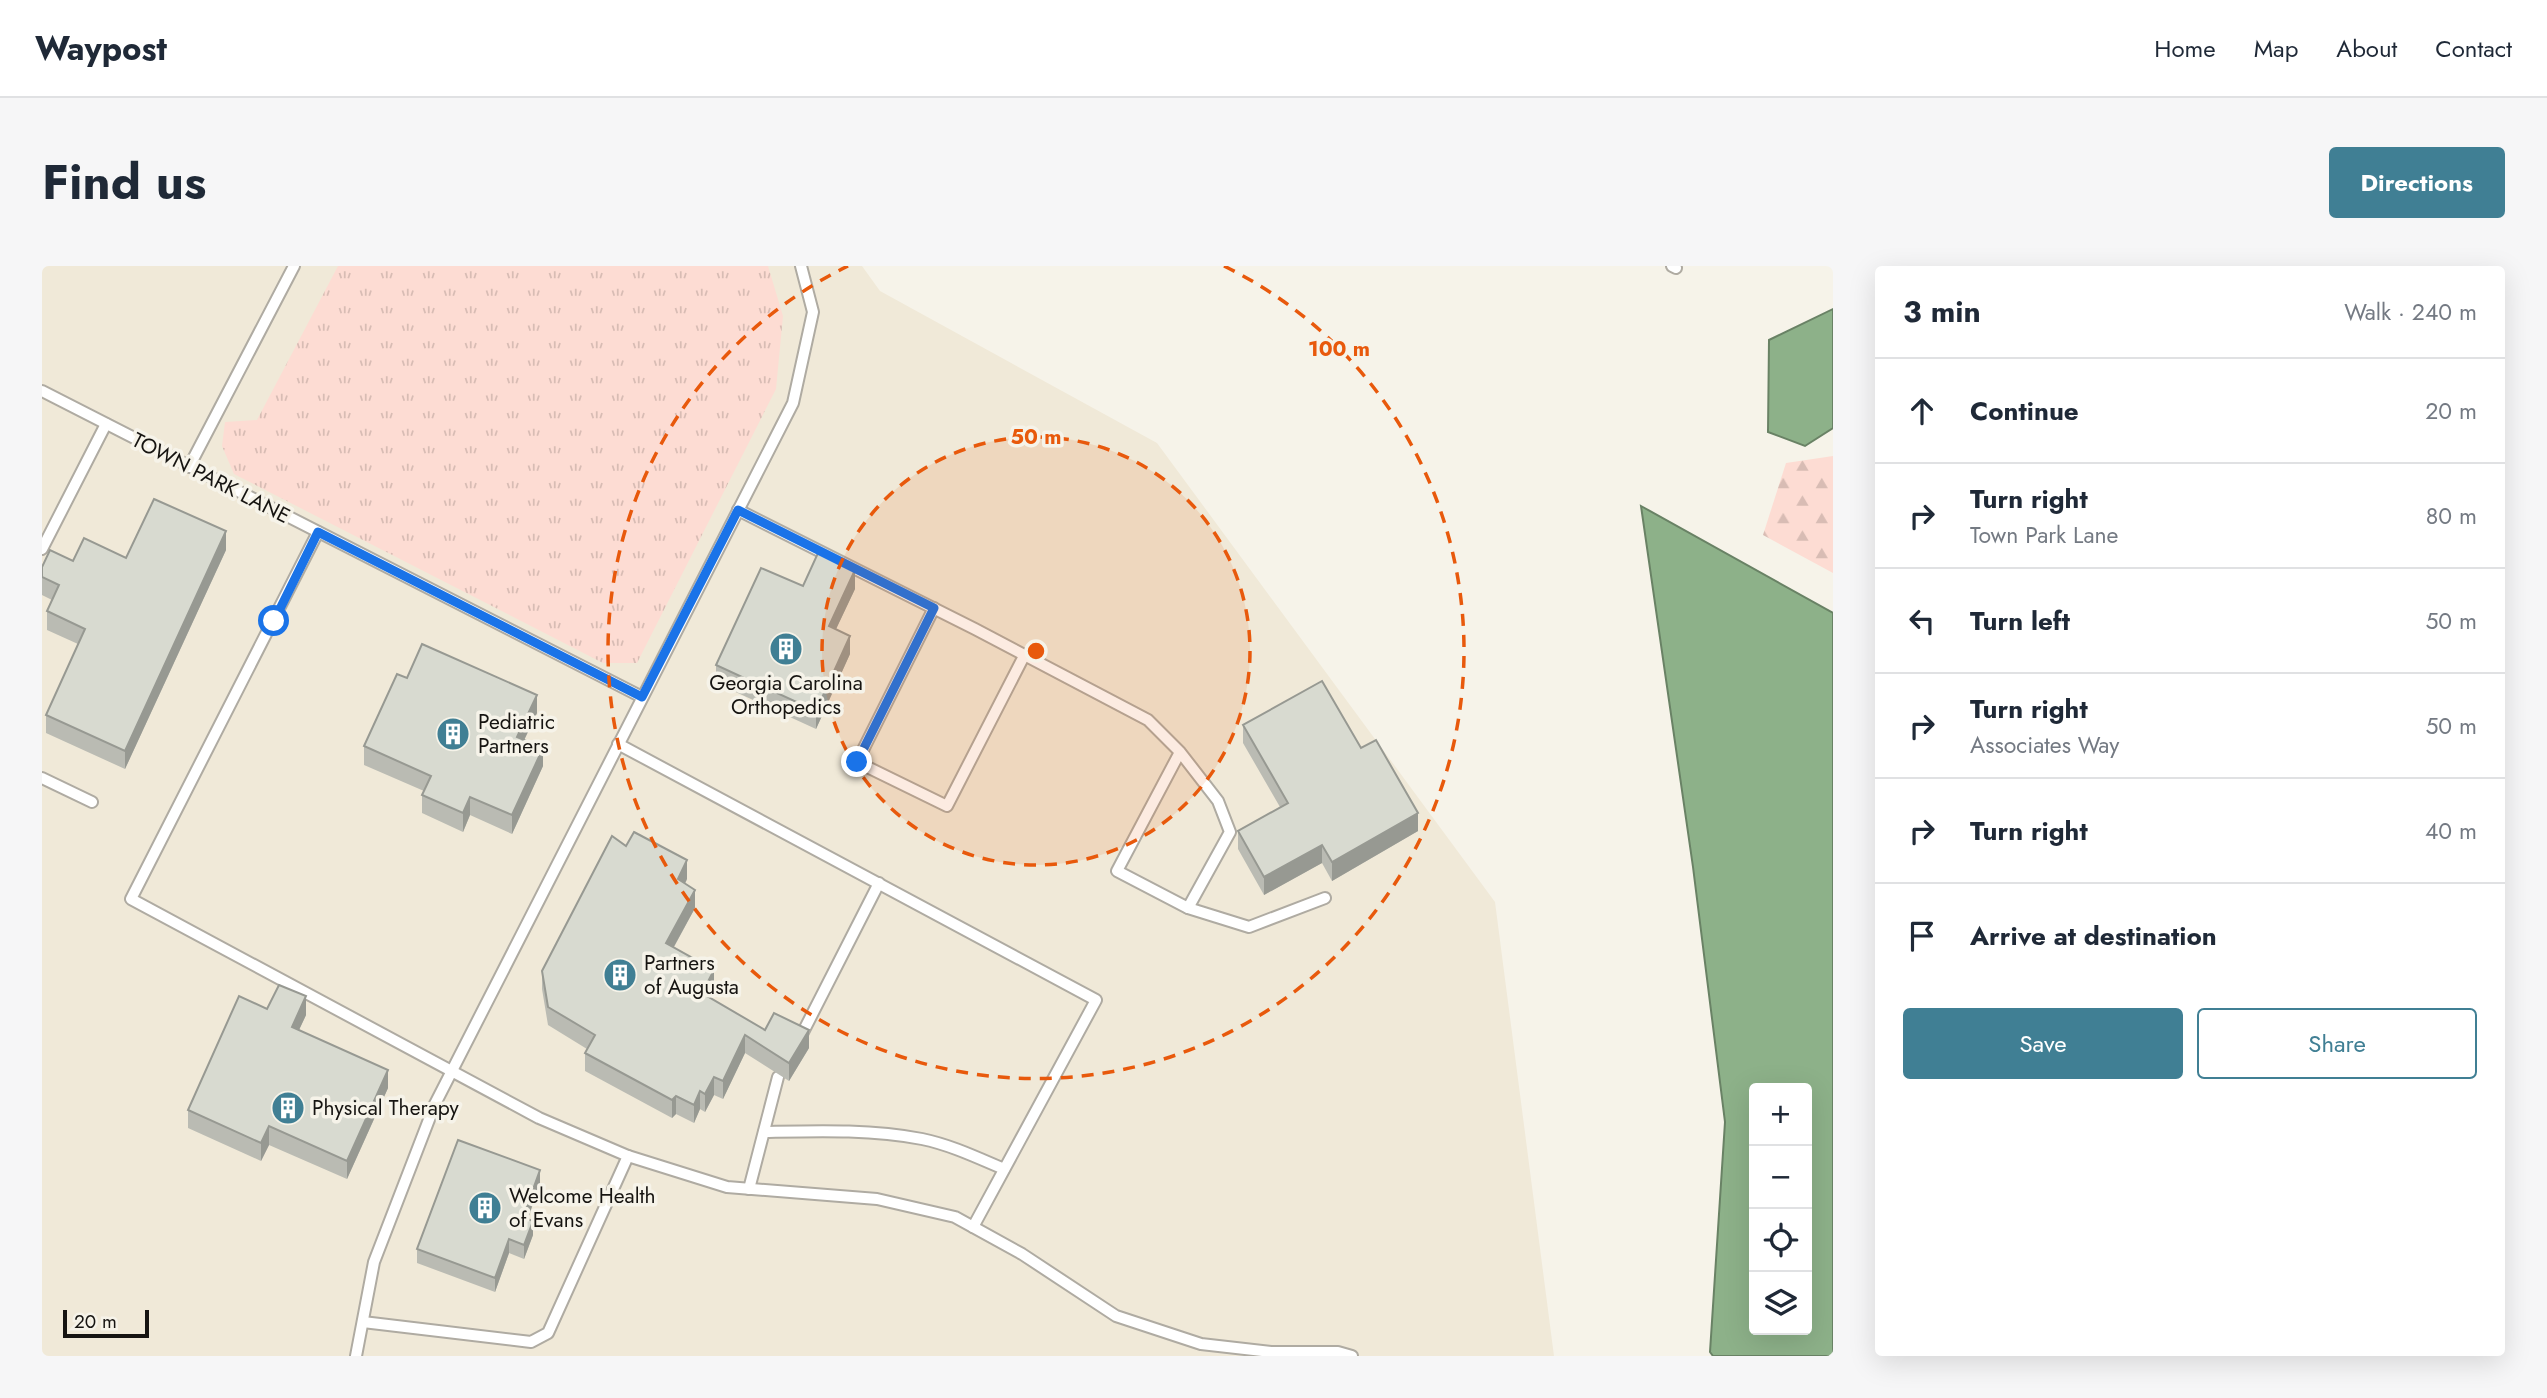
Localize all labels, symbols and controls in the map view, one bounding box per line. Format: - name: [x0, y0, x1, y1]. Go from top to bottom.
- text: Waypost: [35, 25, 167, 72]
- text: Home: [2154, 31, 2216, 66]
- text: Map: [2254, 31, 2298, 66]
- text: About: [2336, 31, 2397, 66]
- text: Contact: [2435, 31, 2512, 66]
- text: Find us: [42, 147, 206, 217]
- button: Directions: [2329, 147, 2505, 218]
- text: 3 min: [1903, 290, 1981, 333]
- text: Walk · 240 m: [2344, 295, 2477, 329]
- text: 100 m: [1308, 334, 1370, 364]
- icon: ahead: [1903, 392, 1941, 430]
- text: Continue: [1970, 392, 2079, 430]
- text: 20 m: [2425, 394, 2477, 428]
- text: 50 m: [1011, 422, 1061, 452]
- street label: TOWN PARK LANE: [127, 425, 295, 531]
- text: Turn right: [1970, 480, 2088, 518]
- icon: right: [1903, 497, 1941, 535]
- text: 80 m: [2426, 499, 2477, 533]
- text: Town Park Lane: [1970, 518, 2118, 552]
- icon: left: [1903, 602, 1941, 640]
- text: Turn left: [1970, 602, 2070, 640]
- text: 50 m: [2425, 604, 2477, 638]
- route start: [258, 605, 289, 636]
- building icon: Georgia Carolina Orthopedics: [767, 630, 805, 668]
- centre of rings: [1024, 639, 1048, 663]
- place label: Georgia Carolina Orthopedics: [709, 668, 863, 722]
- text: Turn right: [1970, 690, 2088, 728]
- place label: Pediatric Partners: [478, 707, 555, 761]
- icon: right: [1903, 707, 1941, 745]
- text: 50 m: [2425, 709, 2477, 743]
- building icon: Pediatric Partners: [434, 715, 472, 753]
- text: Associates Way: [1970, 728, 2119, 762]
- route end: [841, 746, 872, 777]
- icon: right: [1903, 812, 1941, 850]
- text: Turn right: [1970, 812, 2088, 850]
- text: 40 m: [2425, 814, 2477, 848]
- icon: arrive: [1903, 917, 1941, 955]
- text: Arrive at destination: [1970, 917, 2217, 955]
- place label: Partners of Augusta: [644, 948, 739, 1002]
- building icon: Partners of Augusta: [601, 956, 639, 994]
- button: Save: [1903, 1008, 2183, 1079]
- button: Share: [2197, 1008, 2477, 1079]
- map controls: [1749, 1083, 1812, 1335]
- button: +: [1749, 1083, 1812, 1146]
- building icon: Physical Therapy: [269, 1089, 307, 1127]
- place label: Physical Therapy: [312, 1093, 459, 1123]
- button: −: [1749, 1146, 1812, 1209]
- place label: Welcome Health of Evans: [509, 1181, 656, 1235]
- building icon: Welcome Health of Evans: [466, 1189, 504, 1227]
- button: locate: [1749, 1209, 1812, 1272]
- button: layers: [1749, 1272, 1812, 1335]
- scale bar: [63, 1307, 149, 1339]
- text: 20 m: [74, 1308, 117, 1335]

